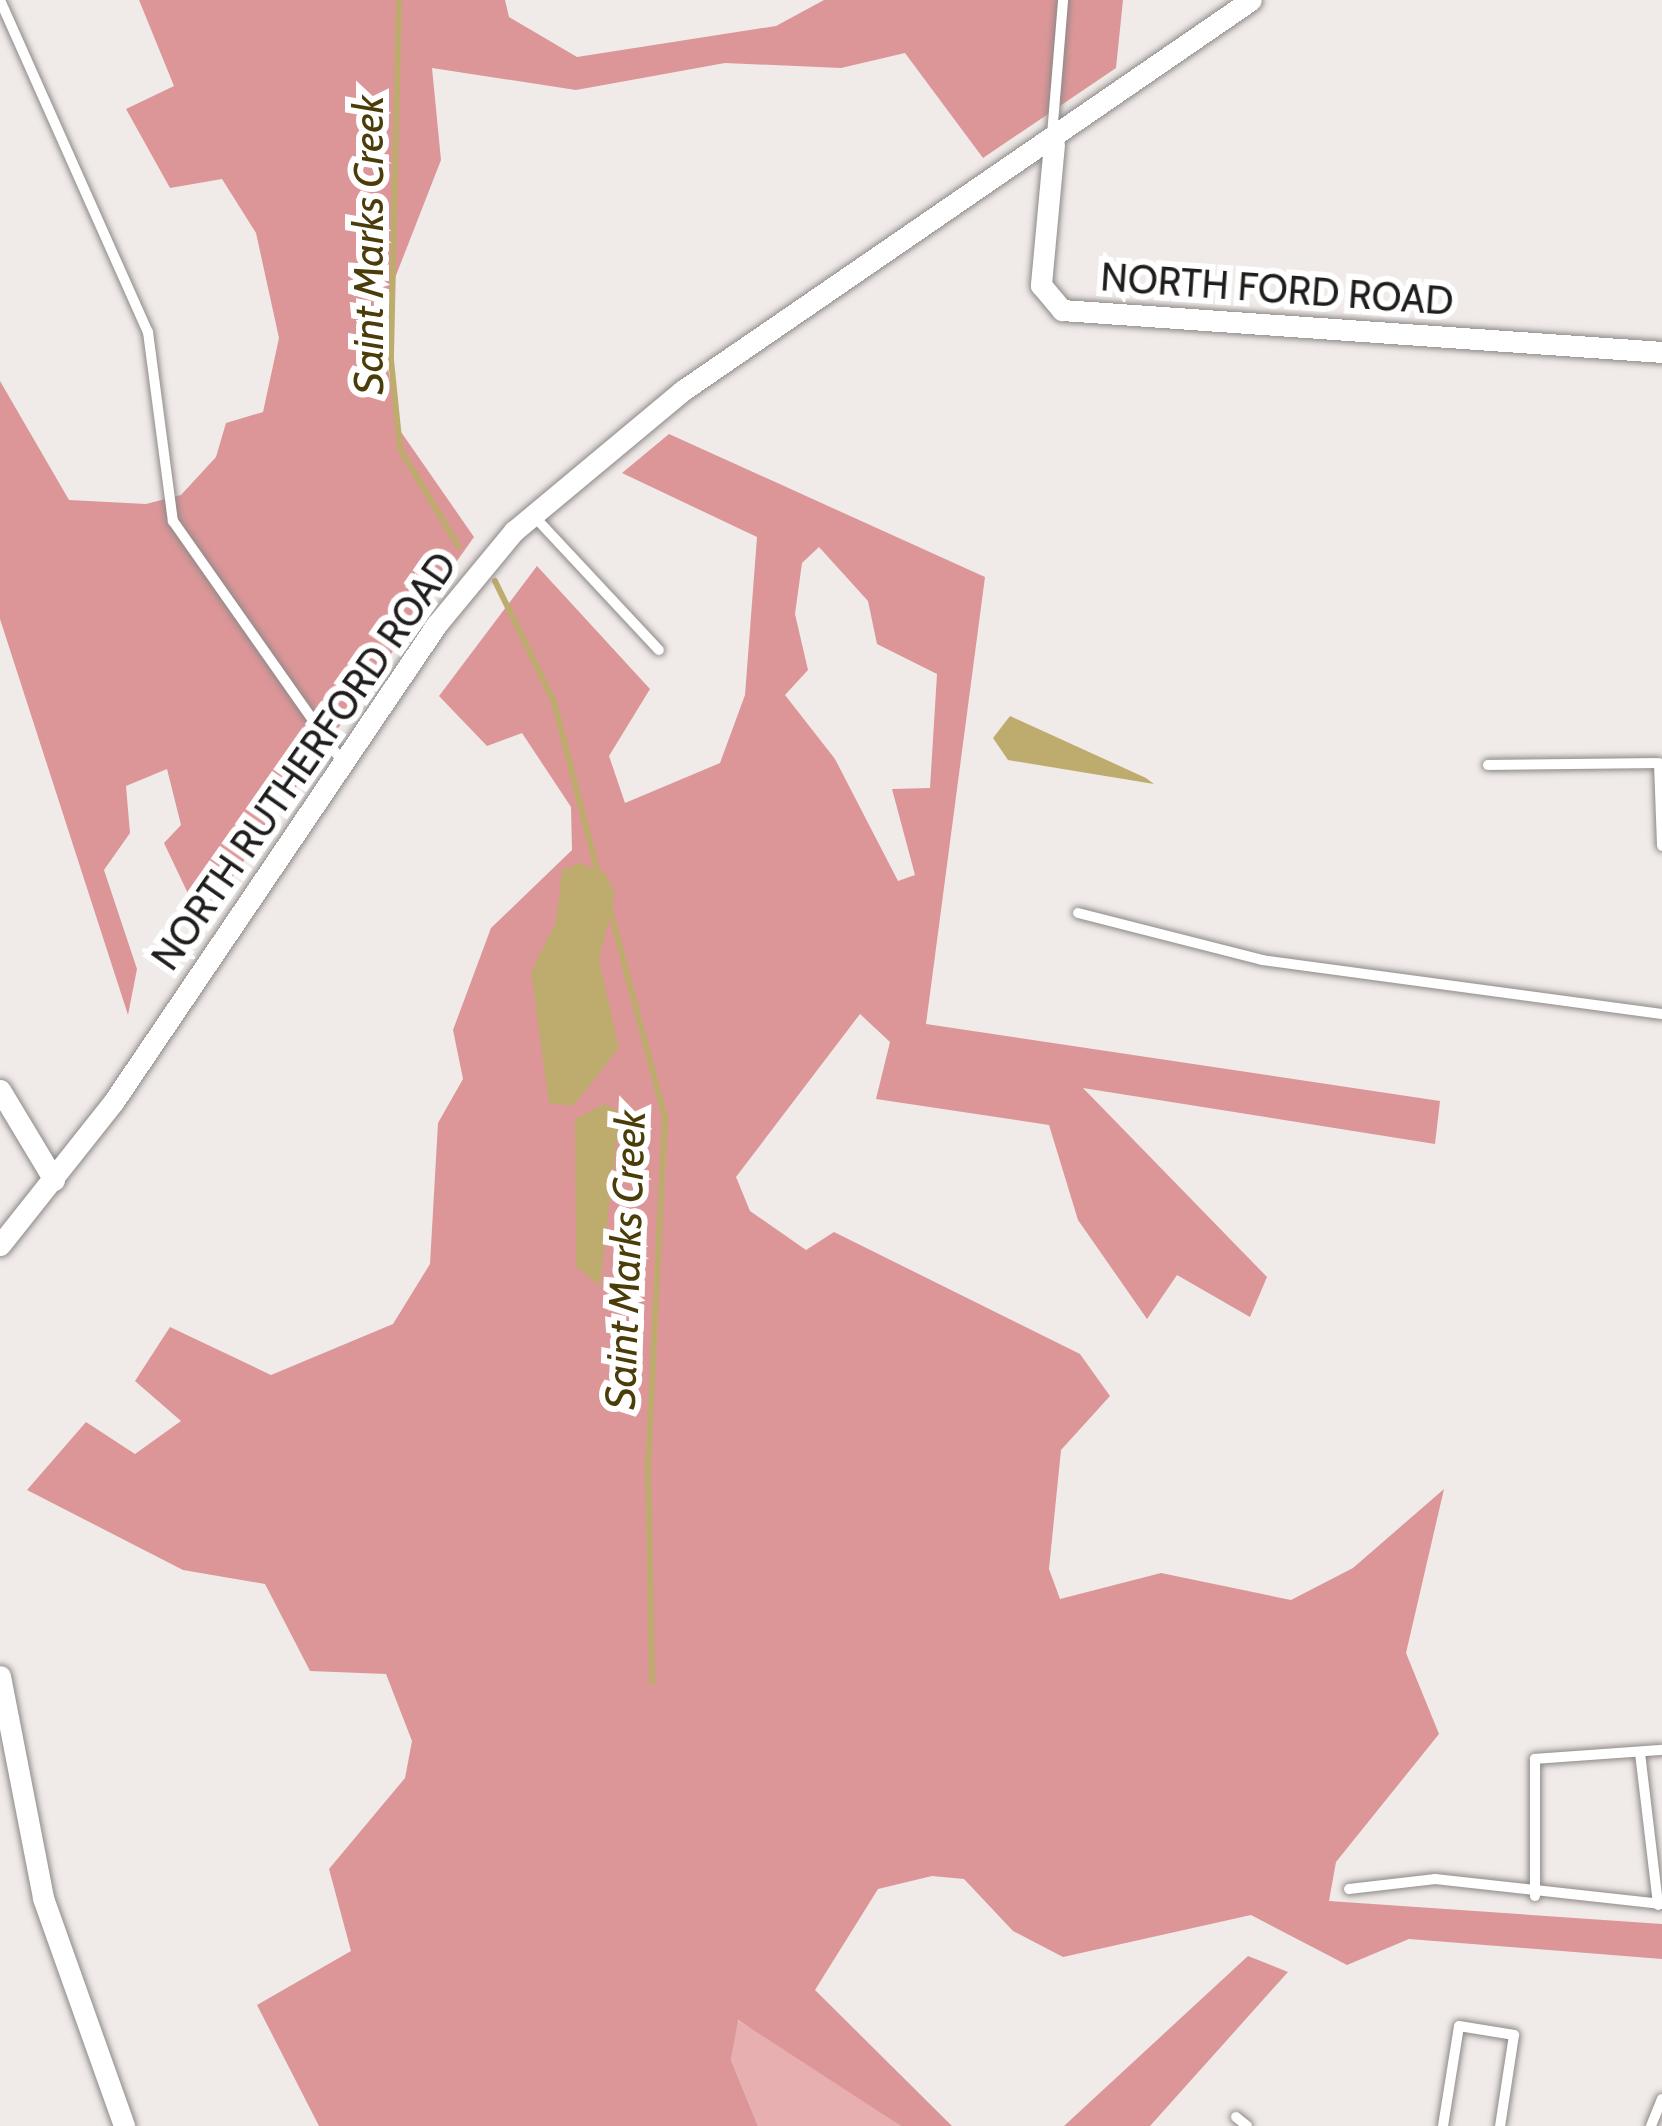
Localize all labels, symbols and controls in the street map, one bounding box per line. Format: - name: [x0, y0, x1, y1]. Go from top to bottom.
- water label: Saint Marks Creek: [343, 95, 393, 395]
- street label: NORTH FORD ROAD: [1099, 253, 1455, 325]
- street label: NORTH RUTHERFORD ROAD: [142, 543, 466, 979]
- water label: Saint Marks Creek: [595, 1110, 655, 1410]

